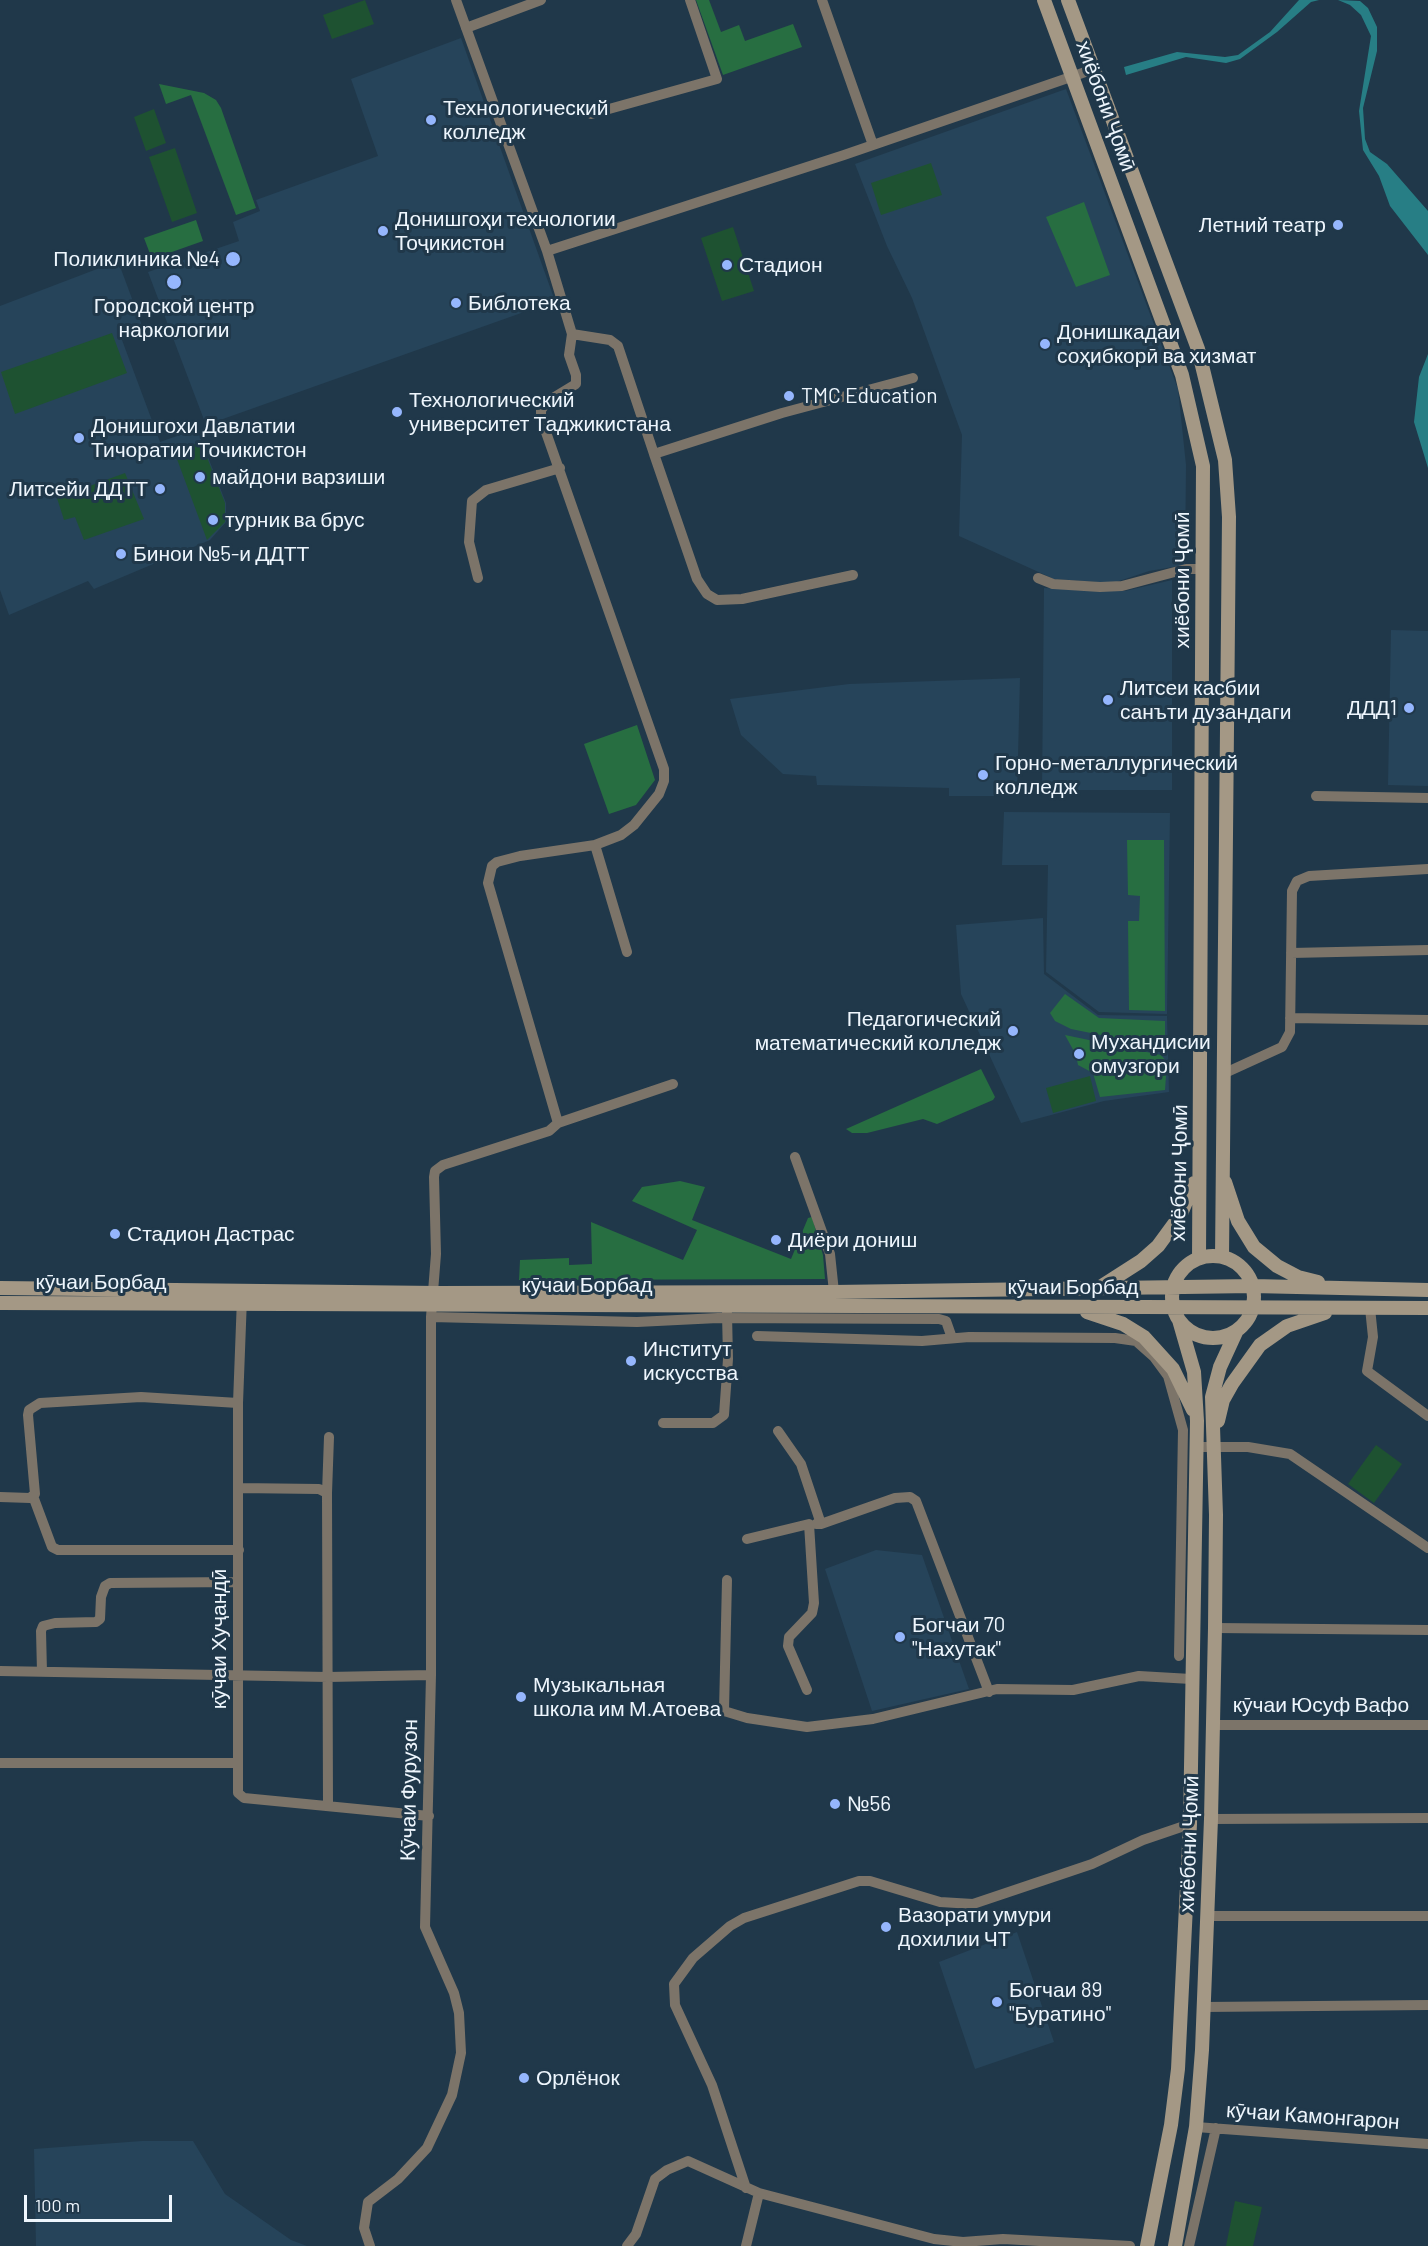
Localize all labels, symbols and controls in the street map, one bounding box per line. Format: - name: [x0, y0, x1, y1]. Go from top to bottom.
- street label: хиёбони Ҷомӣ: [1071, 37, 1141, 175]
- place label: Технологический колледж: [443, 95, 609, 145]
- marker: Технологический колледж: [424, 113, 438, 127]
- place label: Донишгоҳи технологии Тоҷикистон: [395, 206, 616, 256]
- place label: Летний театр: [1199, 212, 1326, 238]
- marker: Летний театр: [1331, 218, 1345, 232]
- marker: Донишгоҳи технологии Тоҷикистон: [376, 224, 390, 238]
- place label: Поликлиника №4: [53, 246, 220, 272]
- marker: Поликлиника №4: [224, 250, 242, 268]
- place label: Стадион: [739, 252, 822, 278]
- marker: Стадион: [720, 258, 734, 272]
- marker: Городской центр наркологии: [165, 273, 183, 291]
- place label: Библотека: [468, 290, 571, 316]
- place label: Городской центр наркологии: [94, 293, 254, 343]
- marker: Библотека: [449, 296, 463, 310]
- place label: Донишкадаи соҳибкорӣ ва хизмат: [1057, 319, 1256, 369]
- marker: Донишкадаи соҳибкорӣ ва хизмат: [1038, 337, 1052, 351]
- place label: TMC Education: [801, 383, 938, 409]
- place label: Технологический университет Таджикистана: [409, 387, 671, 437]
- marker: TMC Education: [782, 389, 796, 403]
- marker: Технологический университет Таджикистана: [390, 405, 404, 419]
- place label: Донишгохи Давлатии Тичоратии Точикистон: [91, 413, 307, 463]
- marker: Донишгохи Давлатии Тичоратии Точикистон: [72, 431, 86, 445]
- place label: майдони варзиши: [212, 464, 385, 490]
- marker: майдони варзиши: [193, 470, 207, 484]
- place label: Литсейи ДДТТ: [9, 476, 148, 502]
- marker: Литсейи ДДТТ: [153, 482, 167, 496]
- place label: турник ва брус: [225, 507, 365, 533]
- street label: хиёбони Ҷомӣ: [1169, 512, 1195, 648]
- marker: турник ва брус: [206, 513, 220, 527]
- place label: Бинои №5-и ДДТТ: [133, 541, 309, 567]
- marker: Бинои №5-и ДДТТ: [114, 547, 128, 561]
- place label: Литсеи касбии санъти дузандаги: [1120, 675, 1291, 725]
- marker: Литсеи касбии санъти дузандаги: [1101, 693, 1115, 707]
- place label: ДДД1: [1347, 695, 1397, 721]
- marker: ДДД1: [1402, 701, 1416, 715]
- place label: Горно-металлургический колледж: [995, 750, 1238, 800]
- marker: Горно-металлургический колледж: [976, 768, 990, 782]
- place label: Педагогический математический колледж: [755, 1006, 1001, 1056]
- marker: Педагогический математический колледж: [1006, 1024, 1020, 1038]
- place label: Мухандисии омузгори: [1091, 1029, 1211, 1079]
- marker: Мухандисии омузгори: [1072, 1047, 1086, 1061]
- street label: хиёбони Ҷомӣ: [1165, 1104, 1193, 1242]
- place label: Стадион Дастрас: [127, 1221, 295, 1247]
- marker: Стадион Дастрас: [108, 1227, 122, 1241]
- place label: Диёри дониш: [788, 1227, 917, 1253]
- marker: Диёри дониш: [769, 1233, 783, 1247]
- street label: кӯчаи Борбад: [36, 1269, 166, 1295]
- street label: кӯчаи Борбад: [522, 1272, 652, 1298]
- street label: кӯчаи Борбад: [1008, 1274, 1138, 1300]
- place label: Институт искусства: [643, 1336, 738, 1386]
- marker: Институт искусства: [624, 1354, 638, 1368]
- street label: кӯчаи Хуҷандӣ: [206, 1569, 232, 1709]
- place label: Богчаи 70 "Нахутак": [912, 1612, 1005, 1662]
- marker: Богчаи 70 "Нахутак": [893, 1630, 907, 1644]
- place label: Музыкальная школа им М.Атоева: [533, 1672, 721, 1722]
- marker: Музыкальная школа им М.Атоева: [514, 1690, 528, 1704]
- street label: кӯчаи Юсуф Вафо: [1233, 1692, 1409, 1718]
- street label: Кӯчаи Фурузон: [395, 1719, 423, 1861]
- street label: хиёбони Ҷомӣ: [1174, 1775, 1204, 1913]
- place label: №56: [847, 1791, 891, 1817]
- marker: №56: [828, 1797, 842, 1811]
- place label: Вазорати умури дохилии ЧТ: [898, 1902, 1052, 1952]
- marker: Вазорати умури дохилии ЧТ: [879, 1920, 893, 1934]
- place label: Богчаи 89 "Буратино": [1009, 1977, 1111, 2027]
- marker: Богчаи 89 "Буратино": [990, 1995, 1004, 2009]
- place label: Орлёнок: [536, 2065, 620, 2091]
- marker: Орлёнок: [517, 2071, 531, 2085]
- street label: кӯчаи Камонгарон: [1225, 2097, 1401, 2135]
- scale bar: [27, 2183, 176, 2221]
- text: 100 m: [35, 2194, 80, 2216]

